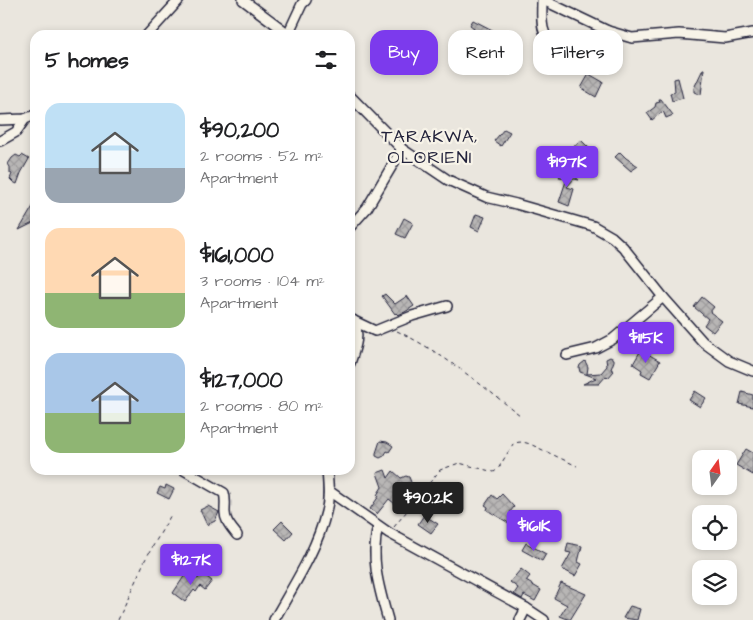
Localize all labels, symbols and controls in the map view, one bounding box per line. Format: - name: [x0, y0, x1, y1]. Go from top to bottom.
- chip: Buy: [370, 30, 438, 75]
- chip: Rent: [448, 30, 523, 75]
- chip: Filters: [533, 30, 623, 75]
- text: 5 homes: [45, 46, 129, 75]
- icon: filters: [312, 46, 340, 74]
- text: $90,200: [200, 116, 279, 145]
- icon: home: [85, 123, 145, 183]
- district label: TARAKWA, OLORIENI: [381, 124, 479, 170]
- text: 2 rooms · 52 m²: [200, 145, 323, 167]
- pin: $197K: [532, 146, 602, 188]
- text: $197K: [547, 151, 587, 173]
- text: Apartment: [200, 167, 278, 189]
- text: $161,000: [200, 241, 274, 270]
- icon: home: [85, 248, 145, 308]
- text: 3 rooms · 104 m²: [200, 270, 325, 292]
- text: Apartment: [200, 292, 278, 314]
- pin: $115K: [611, 322, 681, 364]
- text: $115K: [629, 327, 663, 349]
- text: $127,000: [200, 366, 283, 395]
- icon: home: [85, 373, 145, 433]
- text: 2 rooms · 80 m²: [200, 395, 323, 417]
- text: Apartment: [200, 417, 278, 439]
- north arrow: [692, 450, 738, 495]
- map controls: [692, 450, 737, 605]
- pin: $90.2K: [387, 482, 469, 524]
- text: $90.2K: [403, 487, 453, 509]
- button: locate: [692, 505, 737, 550]
- pin: $161K: [499, 510, 569, 552]
- text: $161K: [518, 515, 550, 537]
- pin: $127K: [156, 544, 226, 586]
- text: $127K: [171, 549, 211, 571]
- button: layers: [692, 560, 737, 605]

